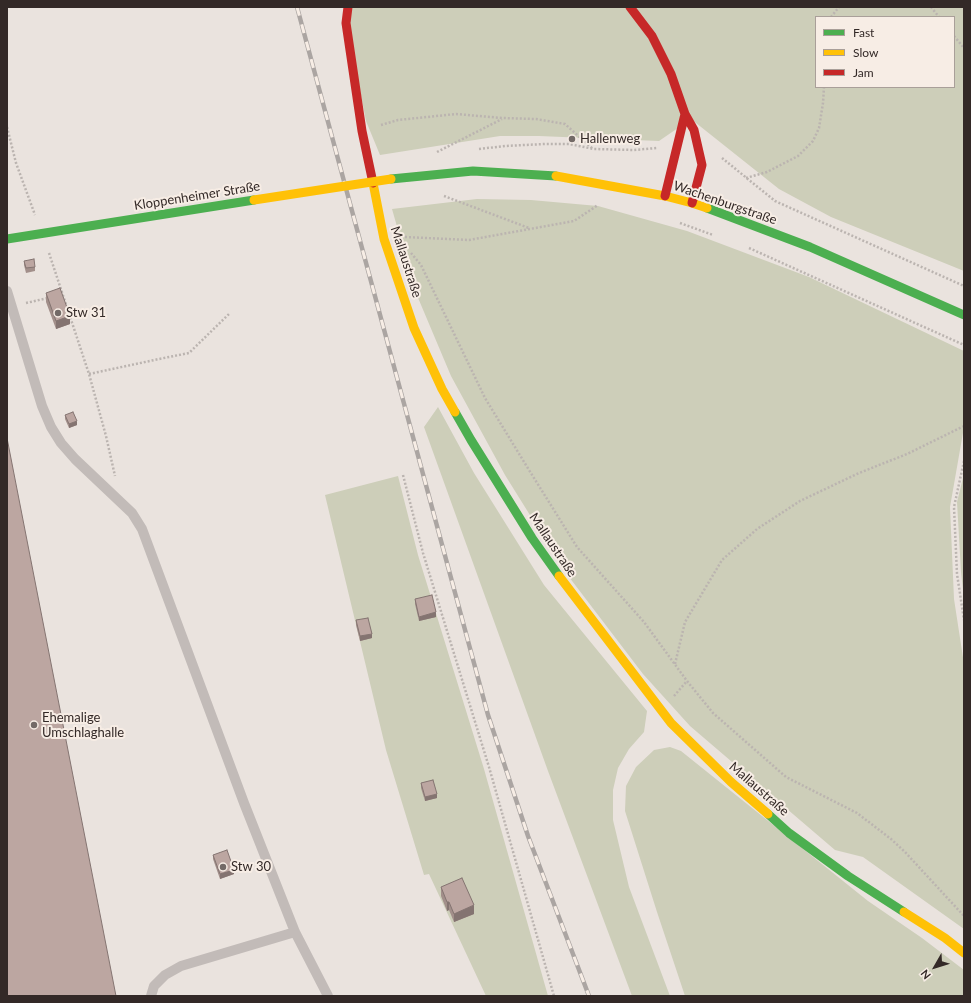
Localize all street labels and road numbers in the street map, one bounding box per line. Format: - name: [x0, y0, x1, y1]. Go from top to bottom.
- street label: Kloppenheimer Straße: [133, 178, 261, 214]
- street label: Wachenburgstraße: [671, 178, 779, 228]
- street label: Mallaustraße: [387, 224, 425, 300]
- street label: Mallaustraße: [526, 510, 580, 580]
- street label: Mallaustraße: [726, 759, 792, 819]

